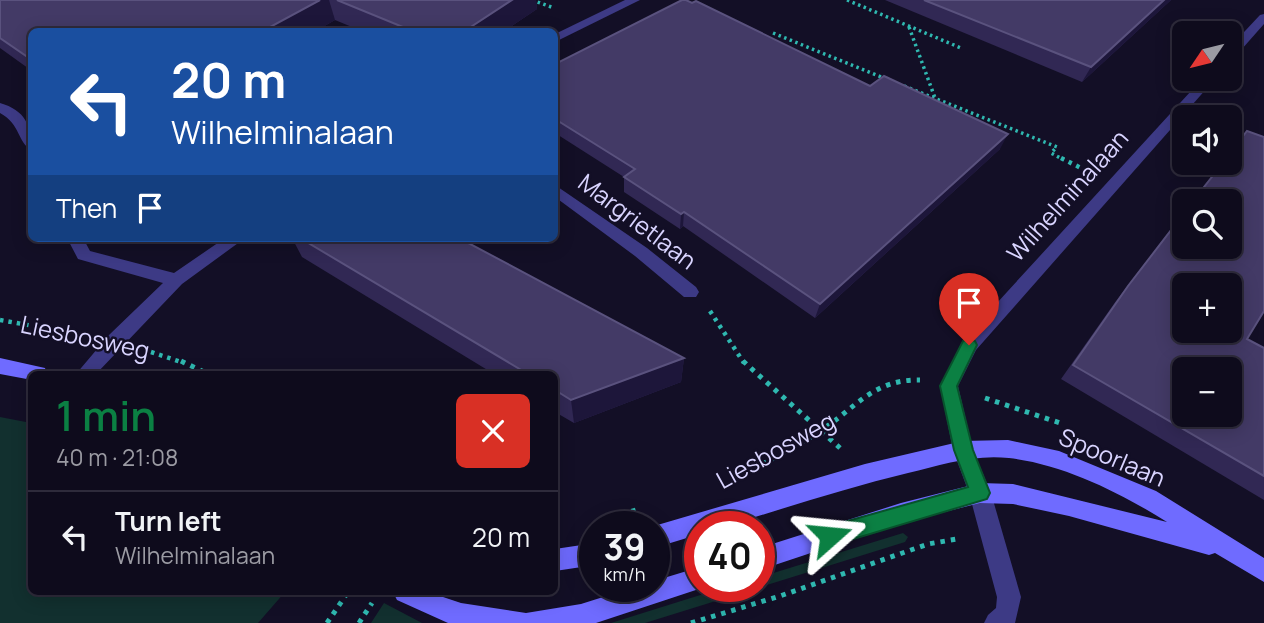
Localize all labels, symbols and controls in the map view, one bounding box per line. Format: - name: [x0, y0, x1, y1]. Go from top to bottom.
- north arrow: [1172, 21, 1242, 91]
- map controls: [1172, 21, 1242, 427]
- text: 20 m: [171, 46, 286, 113]
- icon: left: [56, 56, 147, 147]
- button: sound: [1172, 105, 1242, 175]
- text: Wilhelminalaan: [171, 110, 394, 154]
- street label: Wilhelminalaan: [999, 122, 1135, 268]
- street label: Margrietlaan: [572, 165, 704, 276]
- icon: arrive: [131, 189, 169, 227]
- button: search: [1172, 189, 1242, 259]
- text: Then: [56, 190, 117, 226]
- pin: [939, 273, 999, 345]
- button: +: [1172, 273, 1242, 343]
- icon: arrive: [950, 284, 988, 322]
- street label: Liesbosweg: [18, 307, 153, 366]
- button: −: [1172, 357, 1242, 427]
- text: 1 min: [56, 386, 156, 444]
- button: close: [456, 394, 530, 468]
- street label: Liesbosweg: [710, 403, 841, 496]
- street label: Spoorlaan: [1054, 419, 1171, 494]
- text: 40 m · 21:08: [56, 441, 178, 473]
- position arrow: [793, 499, 867, 573]
- text: Turn left: [115, 503, 222, 539]
- speed limit sign: 40: [684, 511, 775, 602]
- icon: left: [56, 518, 94, 556]
- text: 20 m: [472, 519, 530, 555]
- text: 39: [603, 523, 646, 571]
- text: Wilhelminalaan: [115, 539, 275, 571]
- text: km/h: [604, 562, 645, 586]

